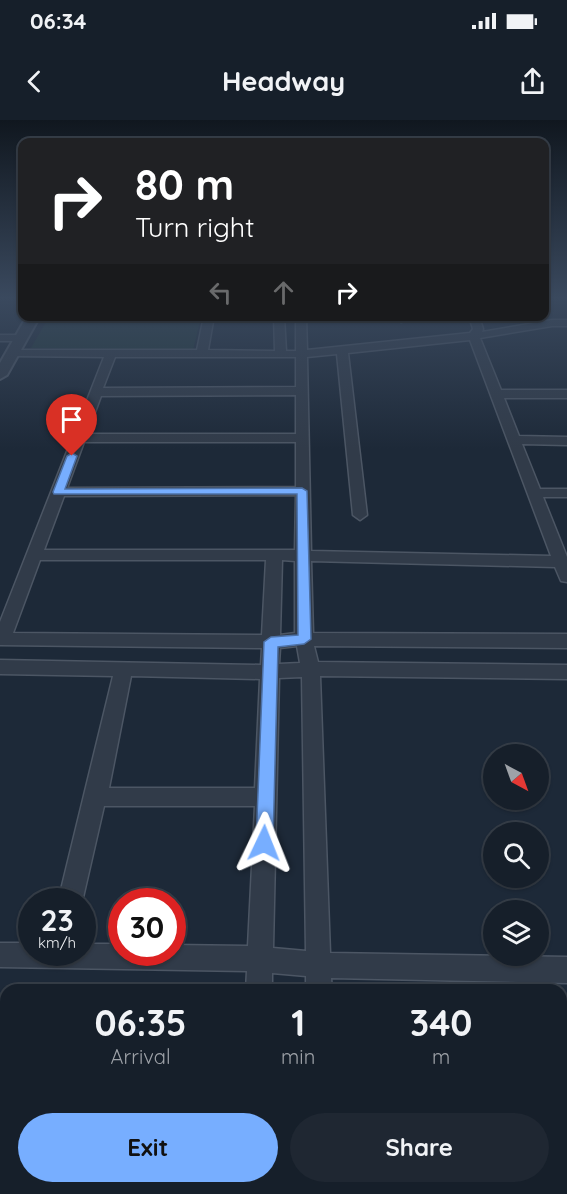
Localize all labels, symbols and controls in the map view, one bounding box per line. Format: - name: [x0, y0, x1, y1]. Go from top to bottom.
- text: 06:34: [30, 7, 86, 35]
- text: Headway: [222, 64, 345, 98]
- icon: back: [18, 65, 51, 98]
- icon: share: [516, 65, 549, 98]
- text: 80 m: [135, 158, 234, 211]
- icon: right: [36, 162, 114, 240]
- text: Turn right: [135, 210, 254, 244]
- icon: left: [204, 276, 237, 309]
- icon: ahead: [267, 276, 300, 309]
- icon: right: [330, 276, 363, 309]
- pin: [46, 394, 97, 456]
- icon: arrive: [55, 403, 88, 436]
- north arrow: [483, 744, 549, 810]
- map controls: [483, 744, 549, 966]
- position arrow: [232, 811, 296, 875]
- button: search: [483, 822, 549, 888]
- speed limit sign: 30: [108, 888, 186, 966]
- button: layers: [483, 900, 549, 966]
- text: 23: [40, 901, 74, 939]
- text: km/h: [38, 933, 76, 952]
- text: 06:35: [95, 1000, 187, 1045]
- text: 1: [291, 1000, 305, 1045]
- text: 340: [410, 1000, 472, 1045]
- text: Arrival: [111, 1044, 171, 1069]
- text: min: [281, 1044, 315, 1069]
- text: m: [432, 1044, 450, 1069]
- button: Exit: [18, 1113, 278, 1182]
- button: Share: [290, 1113, 549, 1182]

